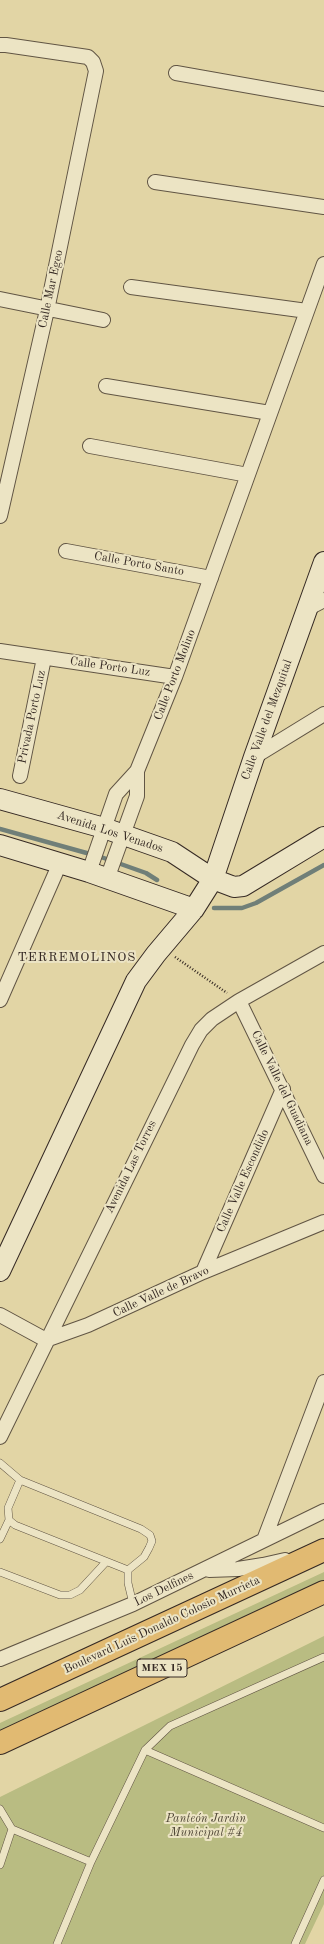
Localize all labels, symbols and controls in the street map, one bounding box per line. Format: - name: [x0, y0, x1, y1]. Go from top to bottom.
- street label: Calle Mar Egeo: [36, 248, 66, 330]
- street label: Calle Porto Santo: [93, 549, 185, 579]
- street label: Calle Porto Molino: [151, 628, 199, 722]
- street label: Calle Porto Luz: [69, 654, 151, 680]
- street label: Calle Valle del Mezquital: [238, 658, 296, 782]
- street label: Privada Porto Luz: [15, 669, 49, 765]
- street label: Avenida Los Venados: [55, 808, 165, 856]
- district label: TERREMOLINOS: [18, 950, 136, 966]
- street label: Calle Valle del Guadiana: [248, 1028, 316, 1148]
- street label: Avenida Las Torres: [102, 1118, 160, 1216]
- street label: Calle Valle Escondido: [214, 1127, 272, 1235]
- street label: Calle Valle de Bravo: [111, 1263, 211, 1321]
- street label: Los Delfines: [132, 1568, 196, 1610]
- street label: Boulevard Luis Donaldo Colosio Murrieta: [62, 1573, 262, 1677]
- road number: MEX 15: [137, 1659, 187, 1677]
- park label: Panteón Jardin Municipal #4: [166, 1812, 246, 1840]

